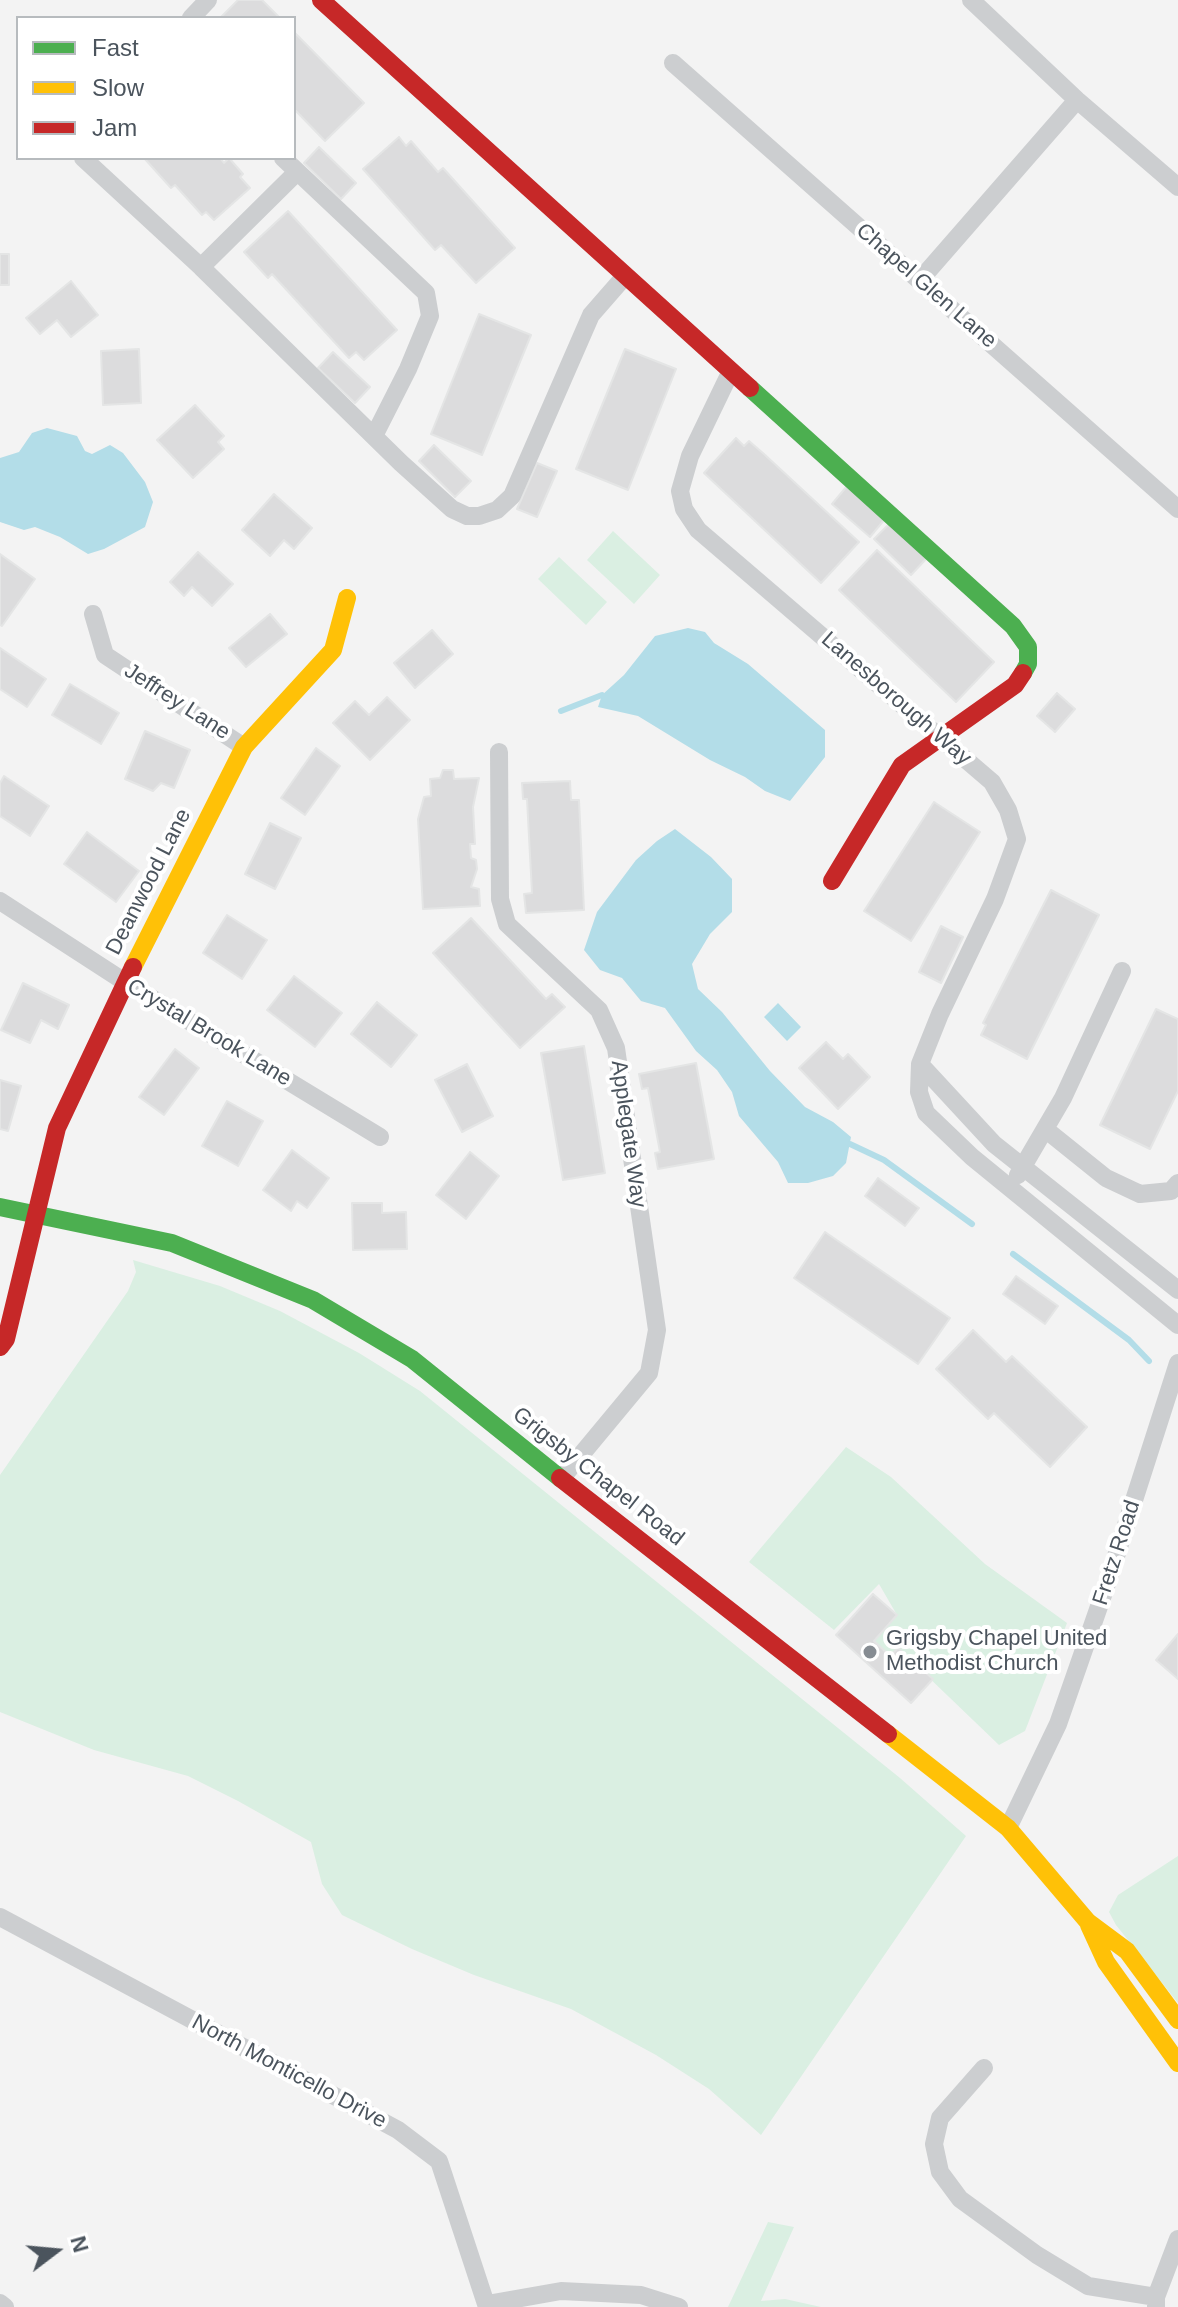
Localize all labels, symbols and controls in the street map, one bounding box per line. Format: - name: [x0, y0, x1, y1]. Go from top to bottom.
- legend: [16, 16, 296, 160]
- text: Fast: [92, 34, 139, 61]
- text: Slow: [92, 74, 144, 101]
- text: Jam: [92, 114, 137, 141]
- street label: Chapel Glen Lane: [850, 218, 1002, 354]
- street label: Lanesborough Way: [816, 627, 976, 771]
- street label: Jeffrey Lane: [119, 658, 235, 746]
- street label: Deanwood Lane: [101, 805, 197, 959]
- street label: Crystal Brook Lane: [122, 974, 296, 1092]
- street label: Applegate Way: [605, 1059, 651, 1209]
- street label: Grigsby Chapel Road: [507, 1402, 689, 1552]
- street label: Fretz Road: [1088, 1497, 1146, 1609]
- place label: Grigsby Chapel United Methodist Church: [886, 1626, 1107, 1678]
- marker: Grigsby Chapel United Methodist Church: [861, 1643, 879, 1661]
- street label: North Monticello Drive: [187, 2010, 391, 2134]
- north arrow: [16, 2211, 96, 2291]
- text: N: [65, 2233, 94, 2255]

